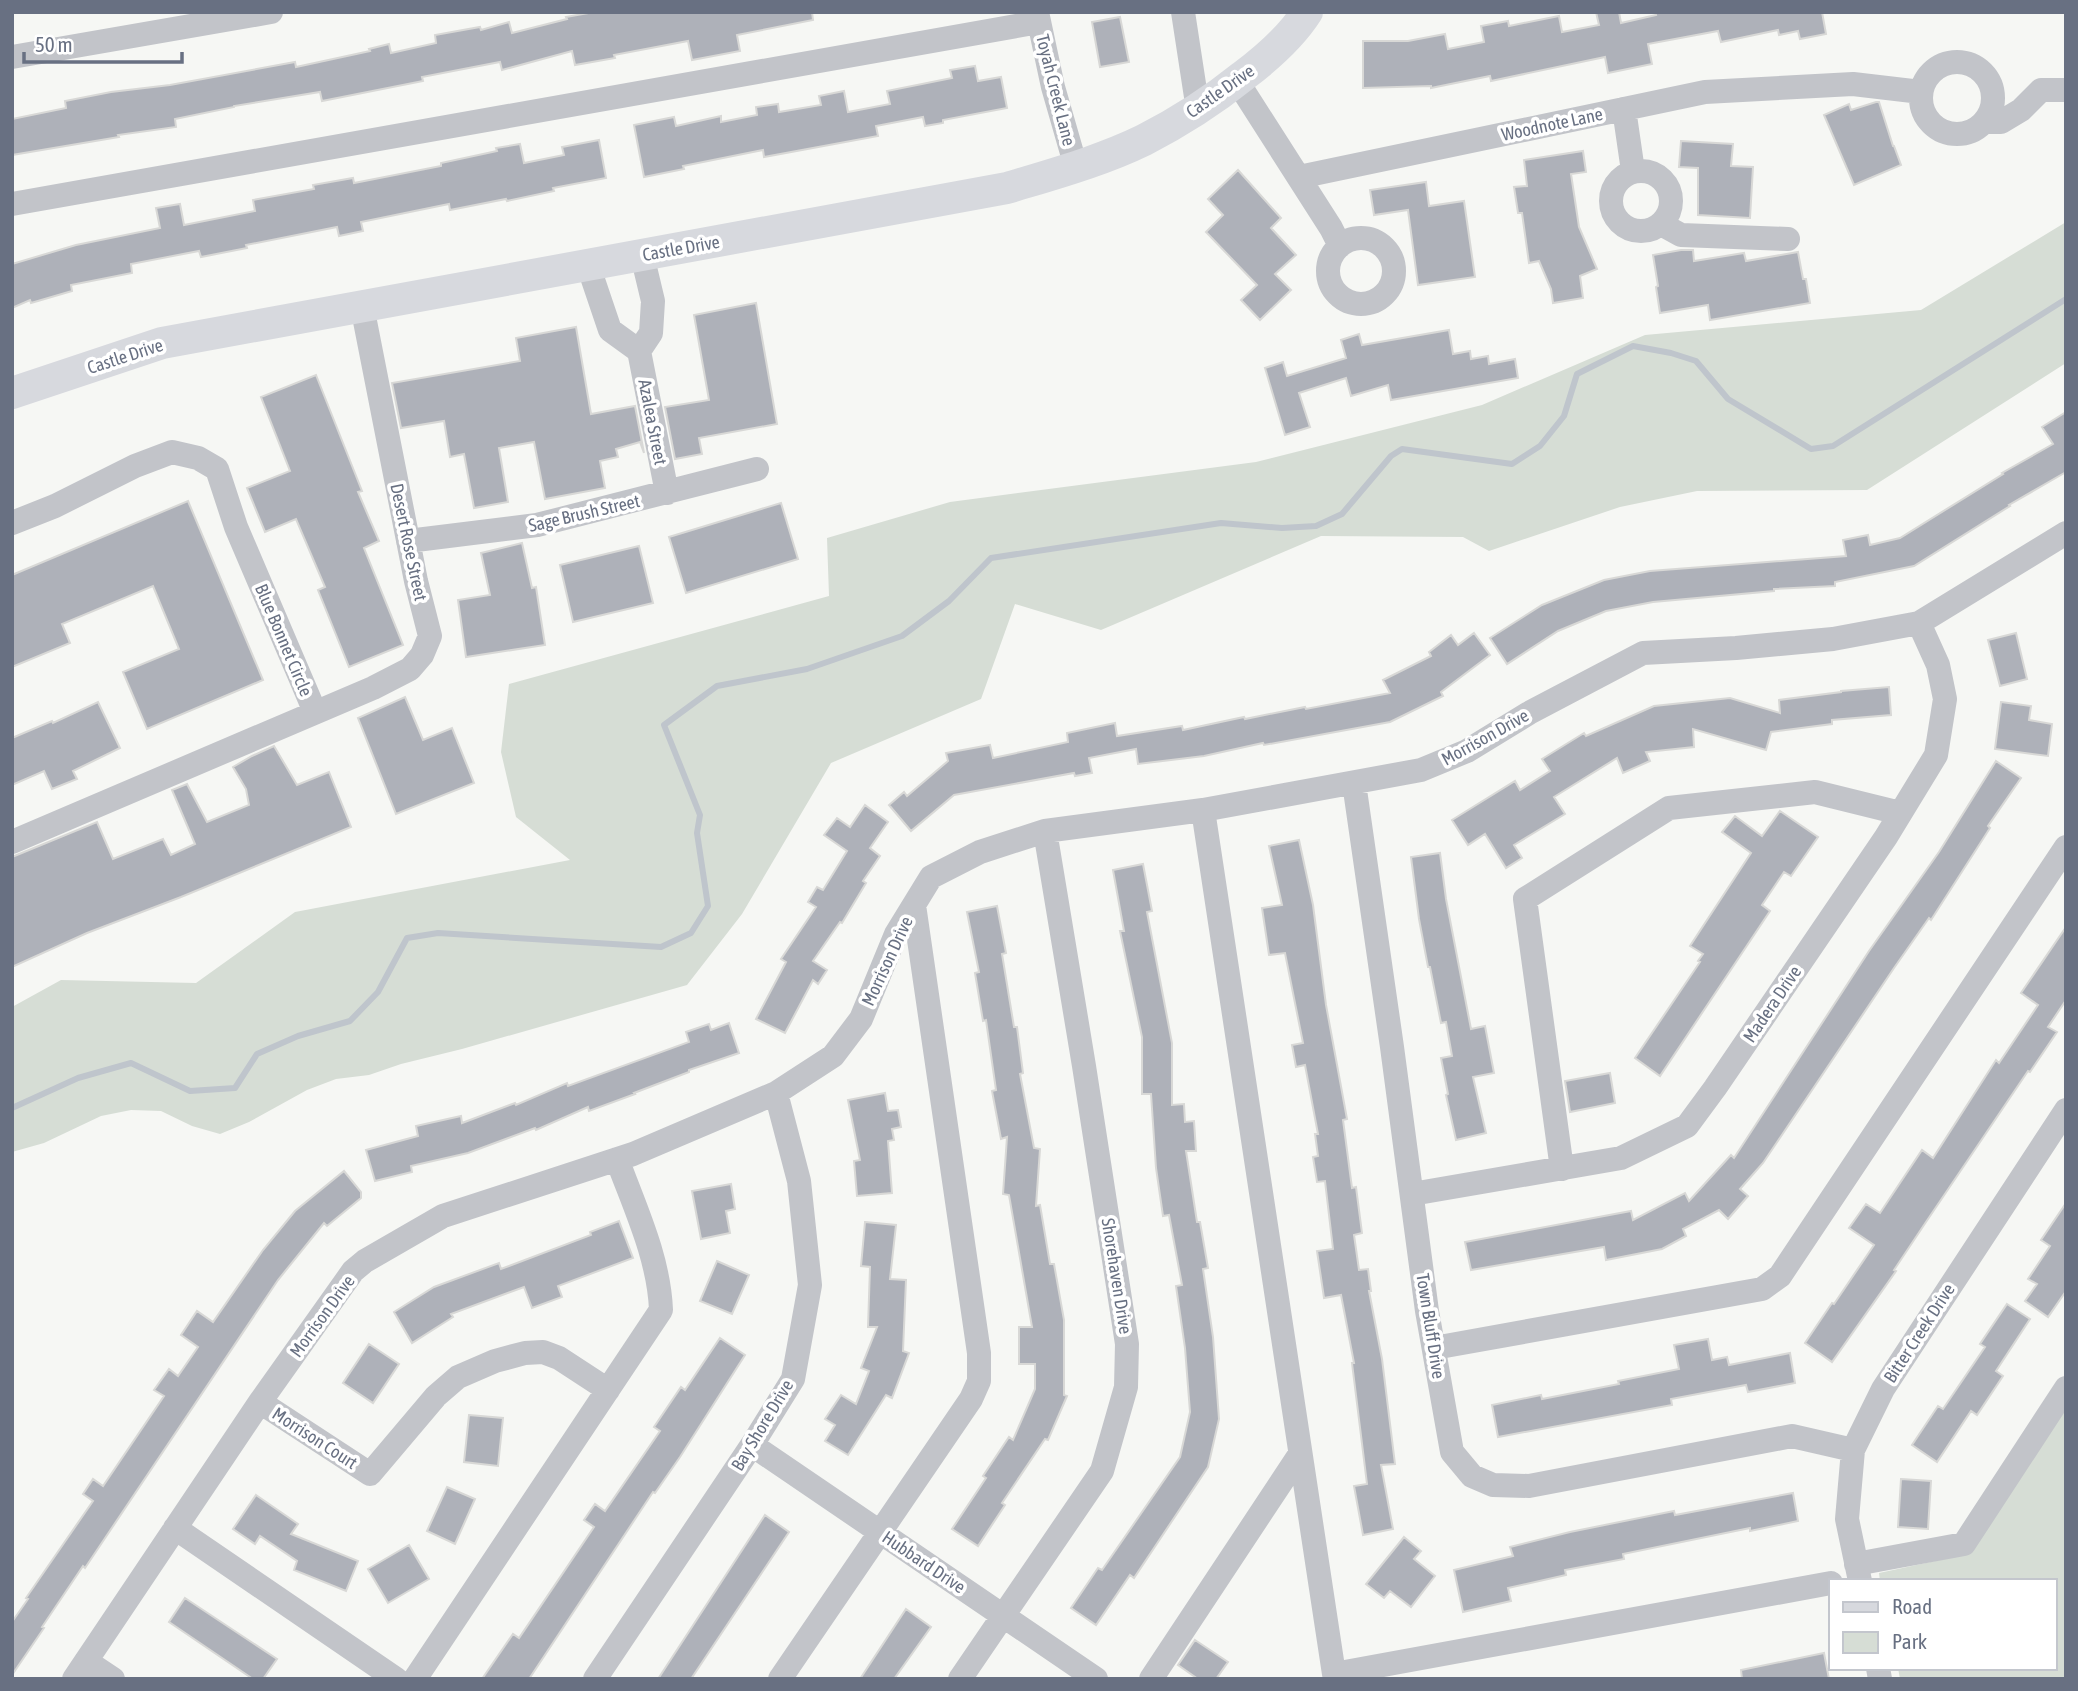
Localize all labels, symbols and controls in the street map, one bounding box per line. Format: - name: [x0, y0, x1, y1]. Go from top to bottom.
- scale bar: [24, 21, 182, 65]
- text: 50 m: [35, 32, 73, 56]
- street label: Toyah Creek Lane: [1032, 32, 1080, 148]
- street label: Castle Drive: [1182, 60, 1258, 122]
- street label: Woodnote Lane: [1499, 103, 1605, 145]
- street label: Castle Drive: [641, 231, 721, 265]
- street label: Castle Drive: [85, 334, 165, 378]
- street label: Azalea Street: [634, 377, 672, 467]
- street label: Desert Rose Street: [386, 481, 432, 603]
- street label: Sage Brush Street: [526, 490, 642, 536]
- street label: Blue Bonnet Circle: [251, 581, 317, 699]
- street label: Morrison Drive: [1438, 704, 1532, 770]
- street label: Morrison Drive: [857, 913, 917, 1009]
- street label: Madera Drive: [1739, 962, 1805, 1046]
- street label: Shorehaven Drive: [1097, 1217, 1137, 1335]
- street label: Morrison Drive: [285, 1271, 359, 1361]
- street label: Town Bluff Drive: [1412, 1272, 1450, 1380]
- street label: Bitter Creek Drive: [1879, 1280, 1959, 1386]
- street label: Bay Shore Drive: [727, 1376, 797, 1474]
- street label: Morrison Court: [269, 1403, 361, 1473]
- street label: Hubbard Drive: [878, 1526, 970, 1598]
- legend: [1829, 1579, 2057, 1670]
- text: Road: [1892, 1594, 1932, 1618]
- text: Park: [1892, 1629, 1927, 1653]

